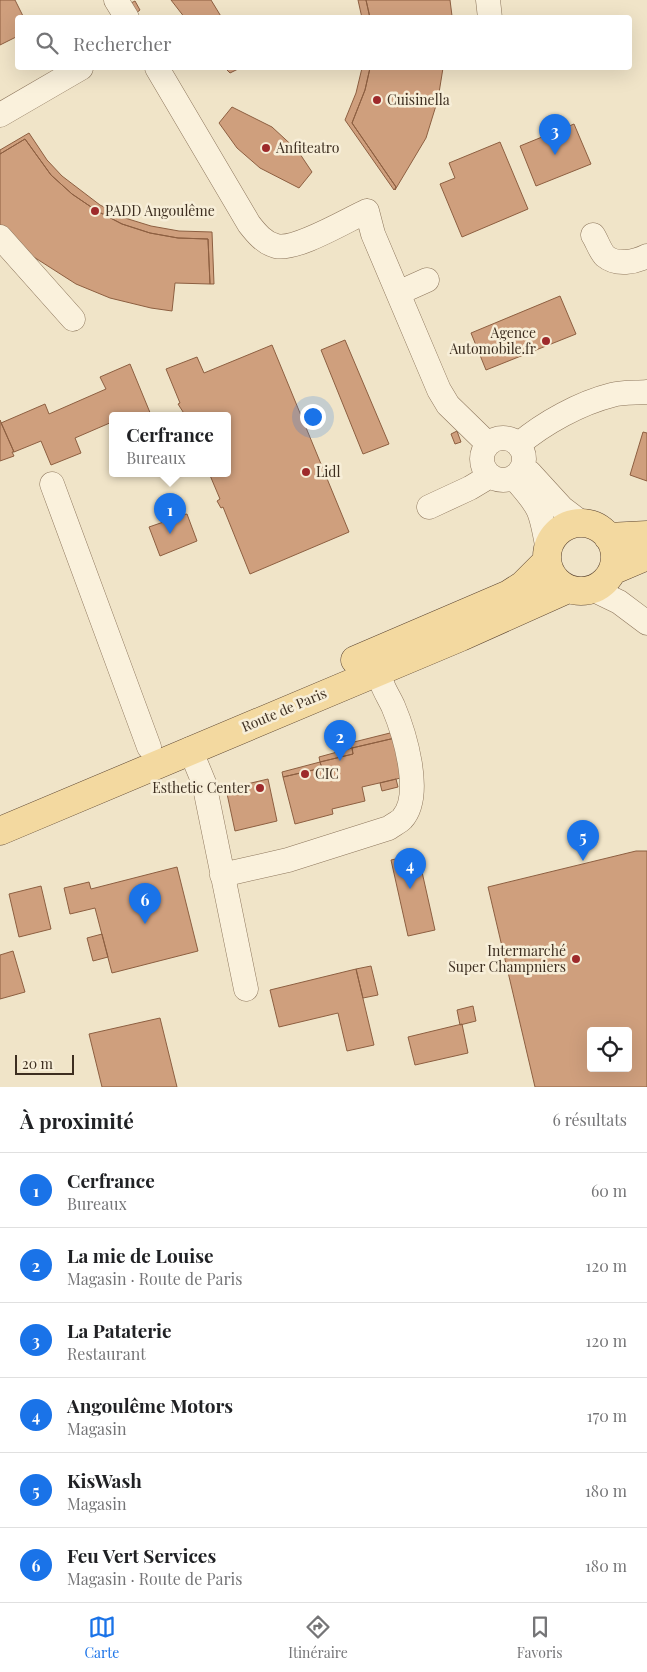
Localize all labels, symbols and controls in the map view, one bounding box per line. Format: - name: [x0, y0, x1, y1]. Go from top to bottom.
- search box: [15, 15, 632, 70]
- icon: search: [33, 29, 61, 57]
- text: Rechercher: [73, 30, 172, 56]
- place label: Cuisinella: [387, 90, 450, 109]
- marker: Cuisinella: [371, 94, 383, 106]
- pin: 3: [539, 114, 571, 155]
- place label: Anfiteatro: [275, 138, 340, 157]
- marker: Anfiteatro: [260, 142, 272, 154]
- place label: PADD Angoulême: [105, 201, 215, 220]
- marker: PADD Angoulême: [89, 205, 101, 217]
- place label: Agence Automobile.fr: [448, 323, 537, 358]
- marker: Agence Automobile.fr: [540, 335, 552, 347]
- your location: [300, 404, 326, 430]
- popup: [109, 412, 231, 477]
- text: Cerfrance: [126, 421, 214, 447]
- text: Bureaux: [126, 447, 186, 468]
- place label: Lidl: [316, 462, 340, 481]
- marker: Lidl: [300, 466, 312, 478]
- pin: 1: [154, 493, 186, 534]
- street label: Route de Paris: [238, 683, 329, 736]
- pin: 2: [324, 720, 356, 761]
- place label: CIC: [315, 764, 339, 783]
- marker: CIC: [299, 768, 311, 780]
- place label: Esthetic Center: [152, 778, 251, 797]
- marker: Esthetic Center: [254, 782, 266, 794]
- pin: 5: [567, 820, 599, 861]
- pin: 4: [394, 848, 426, 889]
- pin: 6: [129, 883, 161, 924]
- place label: Intermarché Super Champniers: [448, 941, 566, 976]
- marker: Intermarché Super Champniers: [570, 953, 582, 965]
- map controls: [587, 1027, 632, 1072]
- button: locate: [587, 1027, 632, 1072]
- scale bar: [15, 1052, 74, 1075]
- text: 20 m: [22, 1054, 53, 1073]
- text: À proximité: [20, 1106, 134, 1134]
- text: 6 résultats: [552, 1109, 627, 1130]
- text: Cerfrance: [67, 1167, 155, 1193]
- text: 1: [33, 1180, 39, 1201]
- text: 60 m: [591, 1180, 627, 1201]
- text: Bureaux: [67, 1193, 127, 1214]
- text: La mie de Louise: [67, 1242, 214, 1268]
- text: 2: [32, 1255, 40, 1276]
- text: 120 m: [586, 1255, 627, 1276]
- text: Magasin · Route de Paris: [67, 1268, 242, 1289]
- text: La Pataterie: [67, 1317, 172, 1343]
- text: 3: [32, 1330, 40, 1351]
- text: 120 m: [586, 1330, 627, 1351]
- text: Restaurant: [67, 1343, 146, 1364]
- text: Angoulême Motors: [67, 1392, 233, 1418]
- text: 4: [32, 1405, 40, 1426]
- text: 170 m: [587, 1405, 627, 1426]
- text: Magasin: [67, 1418, 126, 1439]
- text: KisWash: [67, 1467, 142, 1493]
- text: 5: [32, 1480, 40, 1501]
- text: 180 m: [585, 1480, 627, 1501]
- text: Magasin: [67, 1493, 126, 1514]
- text: Feu Vert Services: [67, 1542, 216, 1568]
- text: 6: [32, 1555, 40, 1576]
- text: 180 m: [585, 1555, 627, 1576]
- text: Magasin · Route de Paris: [67, 1568, 242, 1589]
- tab: Carte: [84, 1613, 119, 1662]
- tab: Itinéraire: [288, 1613, 348, 1662]
- tab: Favoris: [517, 1613, 562, 1662]

